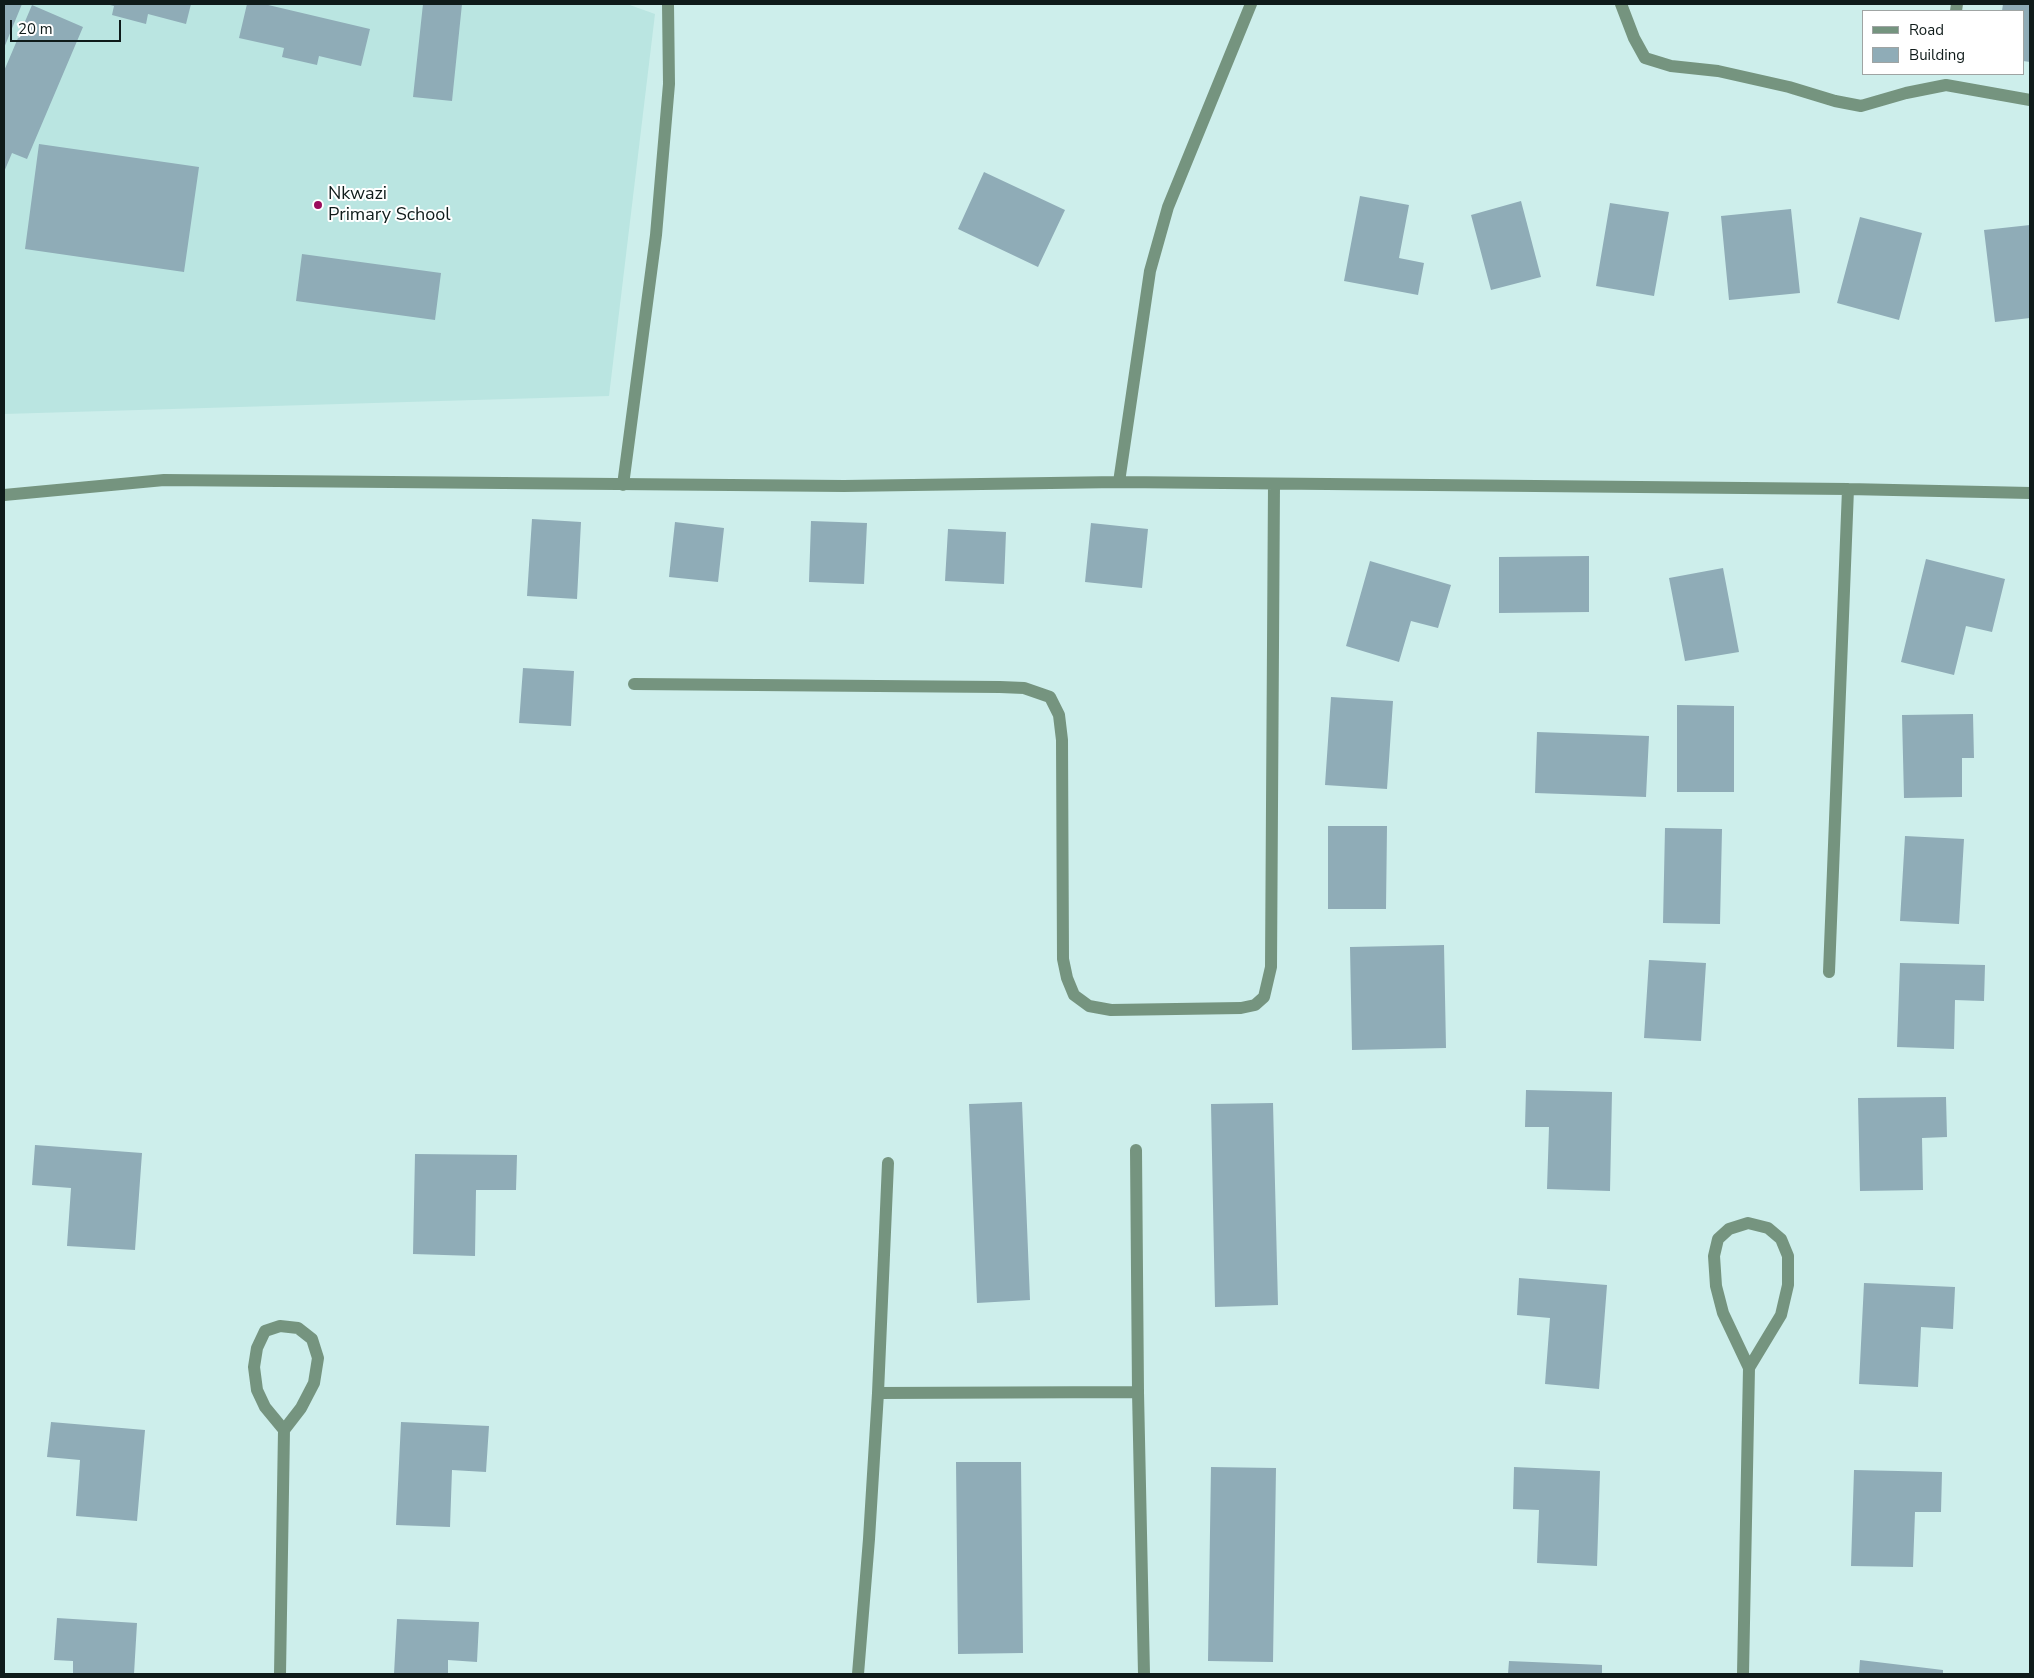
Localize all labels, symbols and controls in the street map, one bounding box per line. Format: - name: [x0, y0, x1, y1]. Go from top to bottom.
- scale bar: [12, 10, 124, 42]
- legend: [1862, 10, 2024, 75]
- text: 20 m: [18, 19, 53, 39]
- text: Road: [1909, 20, 1944, 40]
- text: Building: [1909, 45, 1965, 65]
- place label: Nkwazi Primary School: [328, 184, 451, 226]
- marker: Nkwazi Primary School: [312, 199, 324, 211]

